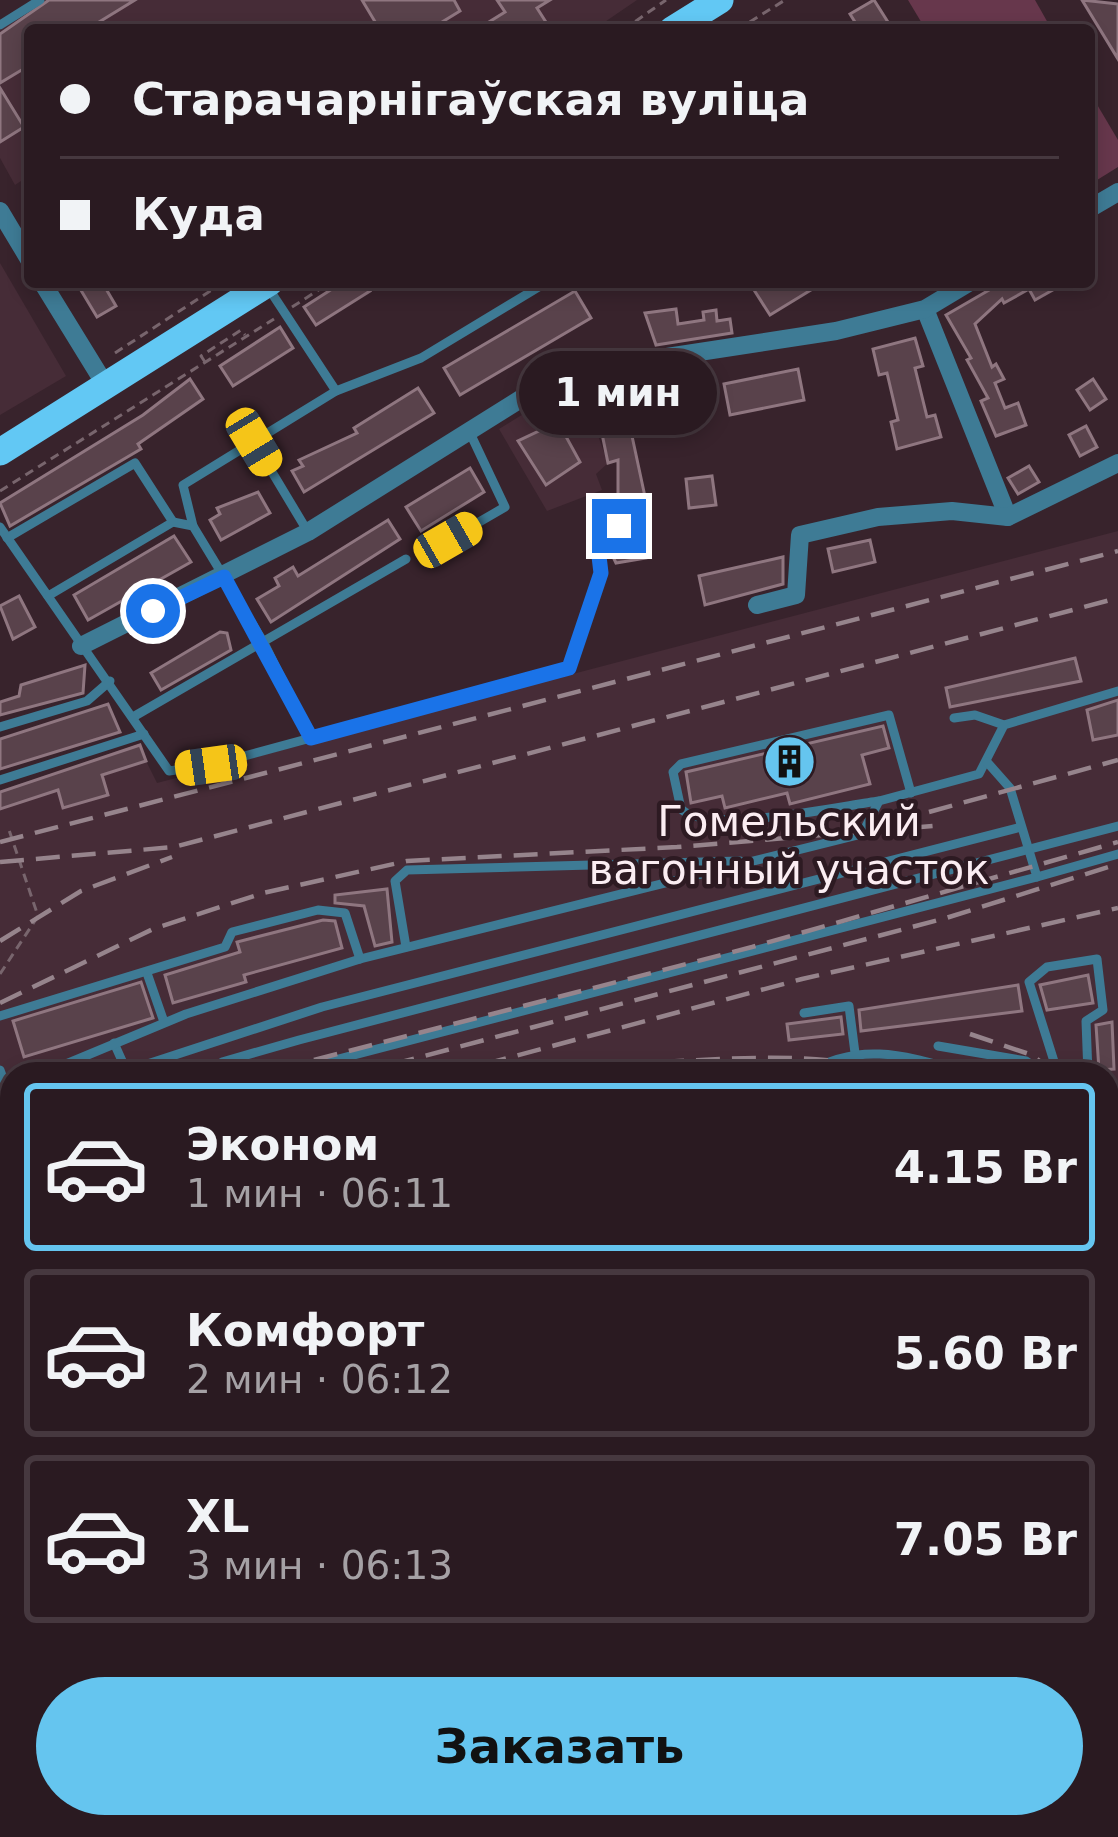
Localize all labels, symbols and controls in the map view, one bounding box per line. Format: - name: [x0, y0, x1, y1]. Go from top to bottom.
- text: Старачарнігаўская вуліца: [132, 73, 809, 126]
- text: Куда: [132, 188, 265, 241]
- callout: 1 мин: [520, 352, 718, 436]
- text: 1 мин: [555, 370, 681, 415]
- car: [220, 402, 288, 482]
- route end: [592, 499, 646, 553]
- car: [408, 506, 488, 574]
- route start: [126, 584, 180, 638]
- building icon: Гомельский вагонный участок: [761, 734, 817, 790]
- car: [173, 742, 249, 788]
- place label: Гомельский вагонный участок: [588, 797, 990, 894]
- icon: car: [42, 1113, 150, 1221]
- text: Эконом: [186, 1118, 379, 1171]
- text: 4.15 Br: [894, 1141, 1077, 1194]
- text: 1 мин · 06:11: [186, 1171, 453, 1216]
- icon: car: [42, 1299, 150, 1407]
- text: Комфорт: [186, 1304, 424, 1357]
- text: 5.60 Br: [894, 1327, 1077, 1380]
- text: 2 мин · 06:12: [186, 1357, 453, 1402]
- icon: car: [42, 1485, 150, 1593]
- text: XL: [186, 1490, 249, 1543]
- text: 7.05 Br: [894, 1513, 1077, 1566]
- text: 3 мин · 06:13: [186, 1543, 453, 1588]
- button: Заказать: [36, 1677, 1083, 1815]

